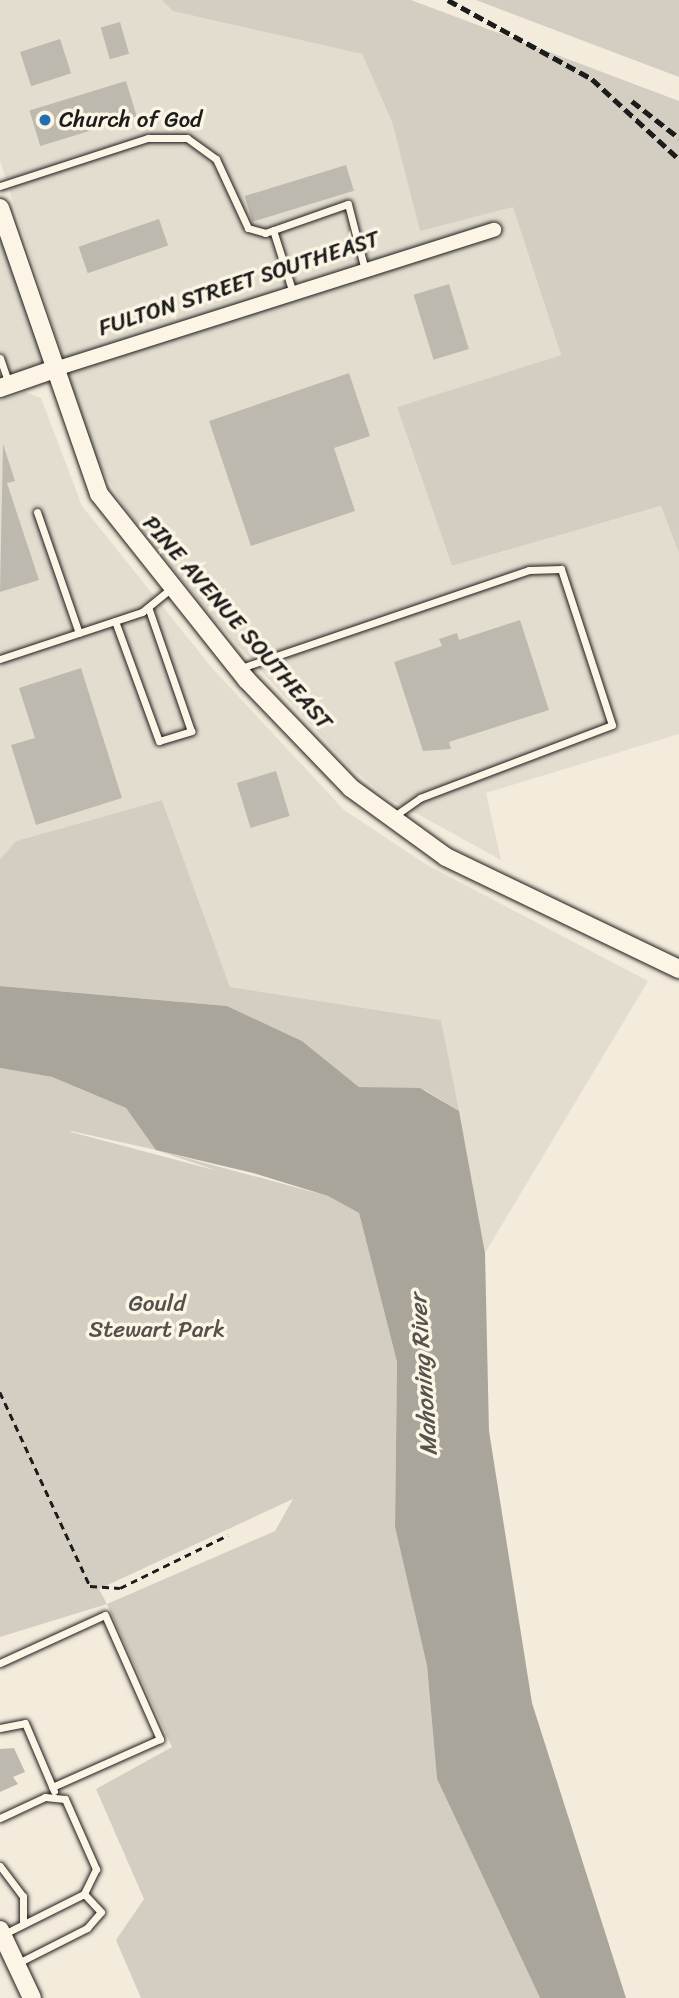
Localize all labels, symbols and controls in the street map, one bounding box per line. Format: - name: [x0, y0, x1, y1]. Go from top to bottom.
- place label: Church of God: [59, 106, 203, 134]
- marker: Church of God: [37, 112, 53, 128]
- street label: FULTON STREET SOUTHEAST: [93, 225, 385, 343]
- street label: PINE AVENUE SOUTHEAST: [136, 510, 338, 736]
- park label: Gould Stewart Park: [89, 1290, 225, 1344]
- water label: Mahoning River: [404, 1293, 444, 1457]

